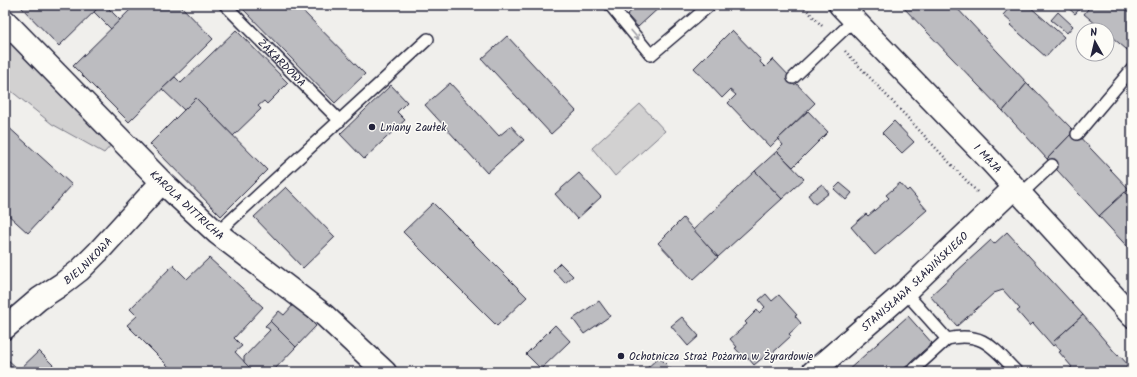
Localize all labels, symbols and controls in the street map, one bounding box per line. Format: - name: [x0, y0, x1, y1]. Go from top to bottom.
- north arrow: [1075, 22, 1115, 62]
- text: N: [1089, 24, 1098, 42]
- one-way arrow: [630, 30, 639, 40]
- street label: ŻAKARDOWA: [253, 35, 310, 92]
- place label: Lniany Zaułek: [380, 119, 447, 137]
- marker: Lniany Zaułek: [367, 122, 377, 132]
- street label: 1 MAJA: [969, 140, 1006, 178]
- street label: KAROLA DITTRICHA: [145, 166, 228, 246]
- street label: STANISŁAWA SŁAWIŃSKIEGO: [857, 228, 973, 336]
- street label: BIELNIKOWA: [60, 233, 118, 290]
- place label: Ochotnicza Straż Pożarna w Żyrardowie: [629, 348, 813, 366]
- marker: Ochotnicza Straż Pożarna w Żyrardowie: [616, 351, 626, 361]

